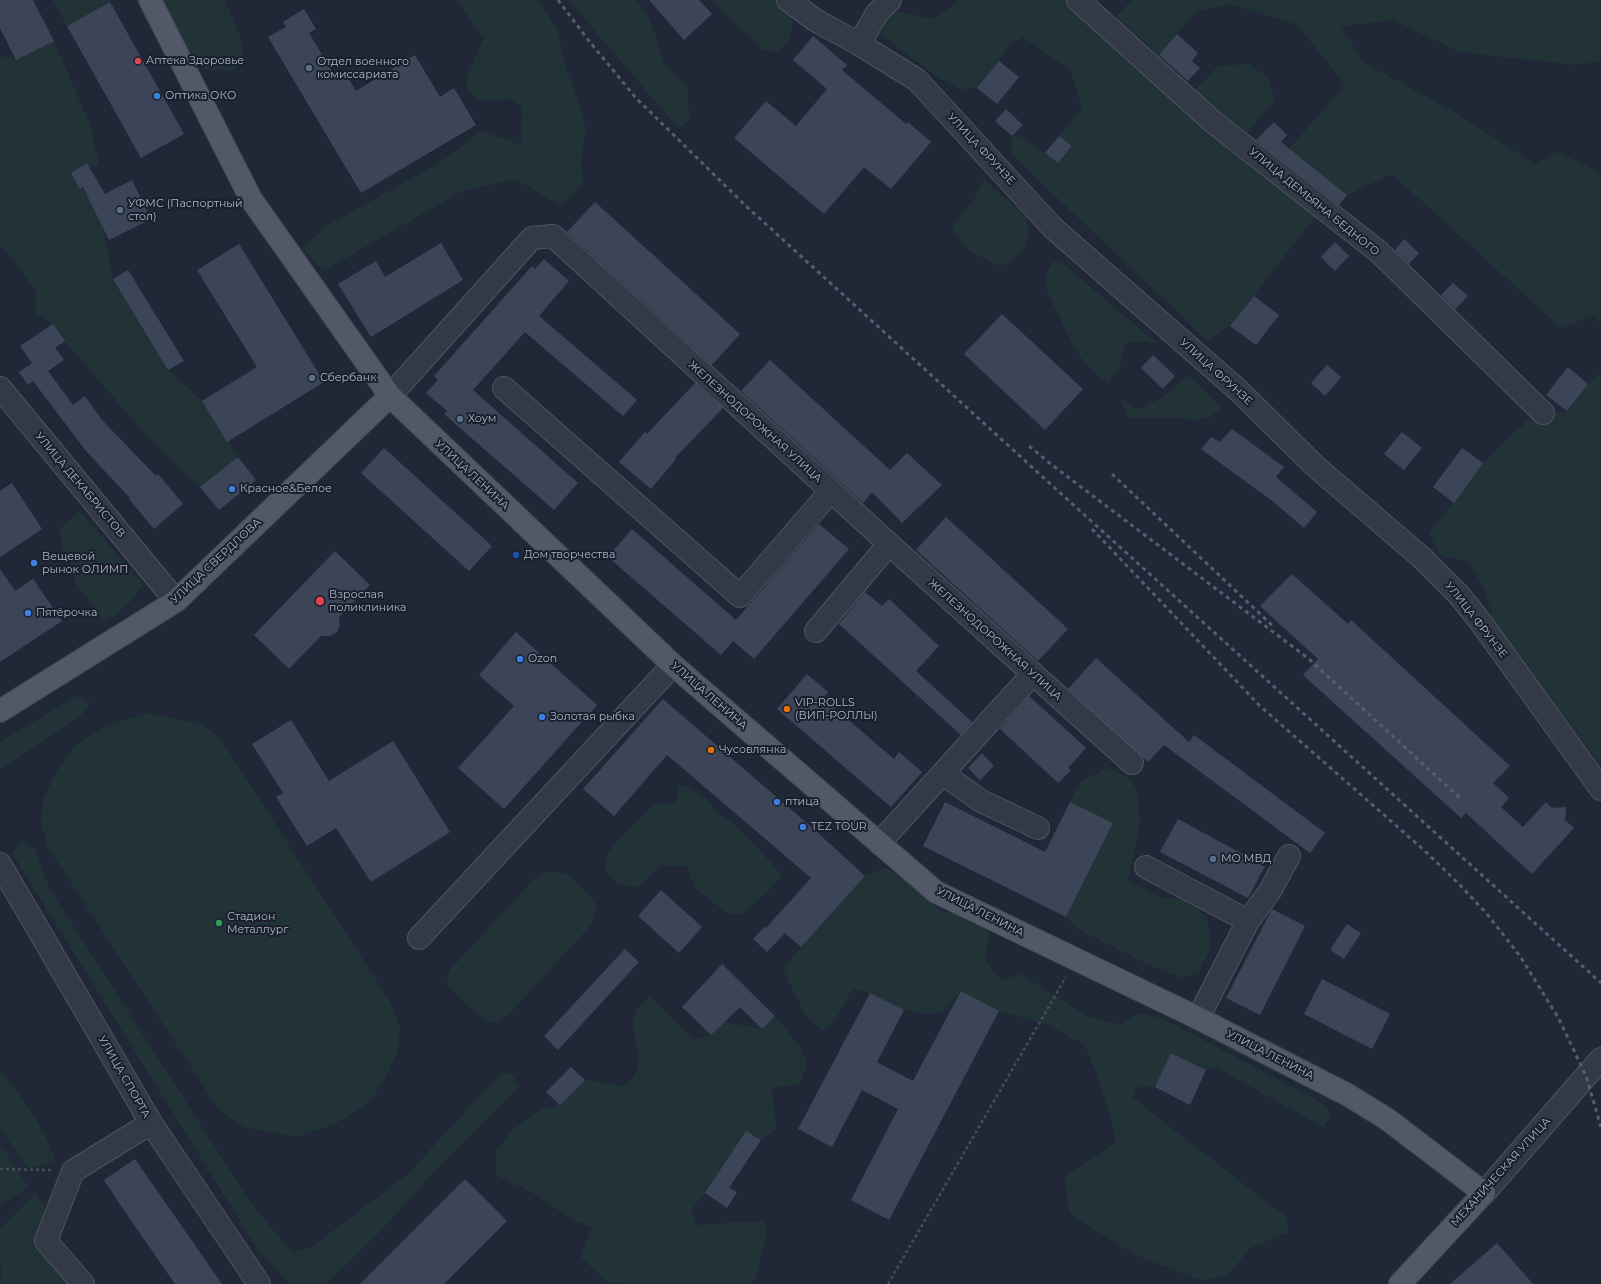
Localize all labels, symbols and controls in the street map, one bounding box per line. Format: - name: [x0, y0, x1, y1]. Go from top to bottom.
- place label: Аптека Здоровье: [146, 54, 244, 68]
- place label: Отдел военного комиссариата: [317, 55, 409, 81]
- marker: Аптека Здоровье: [133, 56, 143, 66]
- marker: Отдел военного комиссариата: [304, 63, 314, 73]
- place label: Оптика ОКО: [165, 89, 236, 103]
- marker: Оптика ОКО: [152, 91, 162, 101]
- street label: УЛИЦА ФРУНЗЕ: [944, 110, 1018, 188]
- street label: УЛИЦА ДЕМЬЯНА БЕДНОГО: [1246, 145, 1382, 259]
- place label: УФМС (Паспортный стол): [128, 197, 243, 223]
- marker: УФМС (Паспортный стол): [115, 205, 125, 215]
- street label: УЛИЦА ФРУНЗЕ: [1177, 336, 1255, 408]
- street label: ЖЕЛЕЗНОДОРОЖНАЯ УЛИЦА: [685, 358, 825, 486]
- place label: Сбербанк: [320, 371, 377, 385]
- marker: Сбербанк: [307, 373, 317, 383]
- place label: Хоум: [468, 412, 496, 426]
- marker: Хоум: [455, 414, 465, 424]
- street label: УЛИЦА ДЕКАБРИСТОВ: [32, 430, 128, 540]
- street label: УЛИЦА ЛЕНИНА: [432, 437, 512, 513]
- place label: Красное&Белое: [240, 482, 332, 496]
- marker: Красное&Белое: [227, 484, 237, 494]
- street label: УЛИЦА СВЕРДЛОВА: [168, 516, 264, 606]
- place label: Дом творчества: [524, 548, 615, 562]
- place label: Вещевой рынок ОЛИМП: [42, 550, 128, 576]
- marker: Дом творчества: [511, 550, 521, 560]
- marker: Вещевой рынок ОЛИМП: [29, 558, 39, 568]
- street label: ЖЕЛЕЗНОДОРОЖНАЯ УЛИЦА: [925, 576, 1065, 704]
- street label: УЛИЦА ФРУНЗЕ: [1442, 579, 1510, 661]
- place label: Взрослая поликлиника: [329, 588, 406, 614]
- marker: Взрослая поликлиника: [314, 595, 326, 607]
- place label: Пятёрочка: [36, 606, 97, 620]
- marker: Пятёрочка: [23, 608, 33, 618]
- place label: Ozon: [528, 652, 557, 666]
- marker: Ozon: [515, 654, 525, 664]
- street label: УЛИЦА ЛЕНИНА: [668, 659, 750, 733]
- place label: VIP-ROLLS (ВИП-РОЛЛЫ): [795, 696, 878, 722]
- marker: VIP-ROLLS (ВИП-РОЛЛЫ): [782, 704, 792, 714]
- place label: Золотая рыбка: [550, 710, 635, 724]
- marker: Золотая рыбка: [537, 712, 547, 722]
- place label: Чусовлянка: [719, 743, 786, 757]
- marker: Чусовлянка: [706, 745, 716, 755]
- place label: птица: [785, 795, 819, 809]
- marker: птица: [772, 797, 782, 807]
- place label: TEZ TOUR: [811, 820, 867, 834]
- marker: TEZ TOUR: [798, 822, 808, 832]
- place label: МО МВД: [1221, 852, 1271, 866]
- marker: МО МВД: [1208, 854, 1218, 864]
- street label: УЛИЦА ЛЕНИНА: [934, 884, 1026, 940]
- place label: Стадион Металлург: [227, 910, 289, 936]
- marker: Стадион Металлург: [214, 918, 224, 928]
- street label: УЛИЦА ЛЕНИНА: [1224, 1027, 1316, 1083]
- street label: УЛИЦА СПОРТА: [95, 1033, 153, 1121]
- street label: МЕХАНИЧЕСКАЯ УЛИЦА: [1449, 1115, 1553, 1229]

